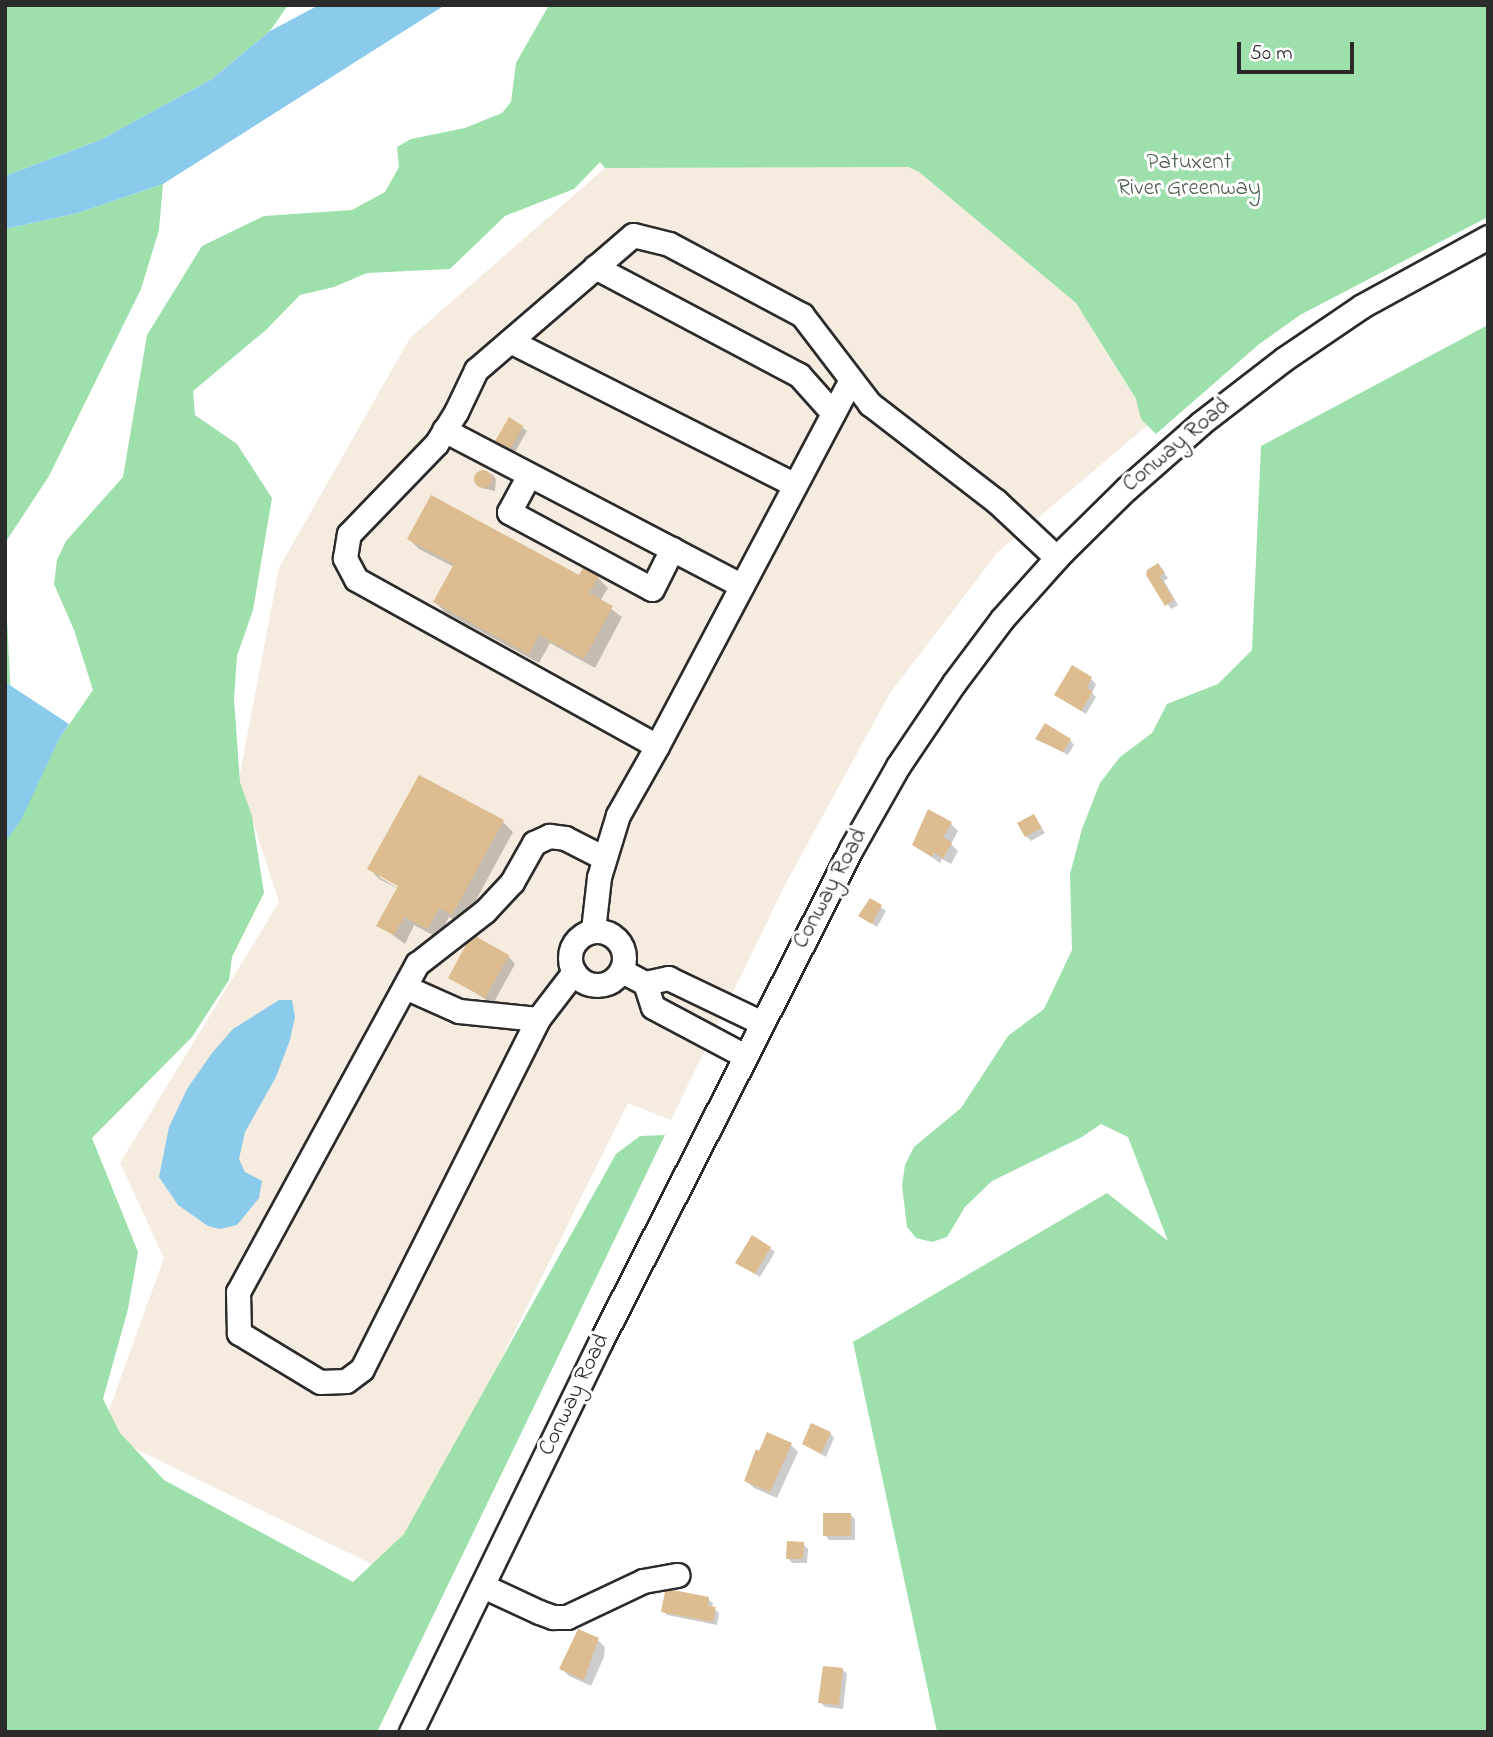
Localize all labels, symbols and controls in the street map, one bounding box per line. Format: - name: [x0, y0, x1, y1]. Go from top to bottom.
- scale bar: [1241, 28, 1358, 72]
- text: 50 m: [1250, 39, 1293, 69]
- park label: Patuxent River Greenway: [1117, 149, 1261, 203]
- street label: Conway Road: [1118, 393, 1236, 499]
- street label: Conway Road: [788, 824, 874, 954]
- street label: Conway Road: [534, 1330, 616, 1460]

